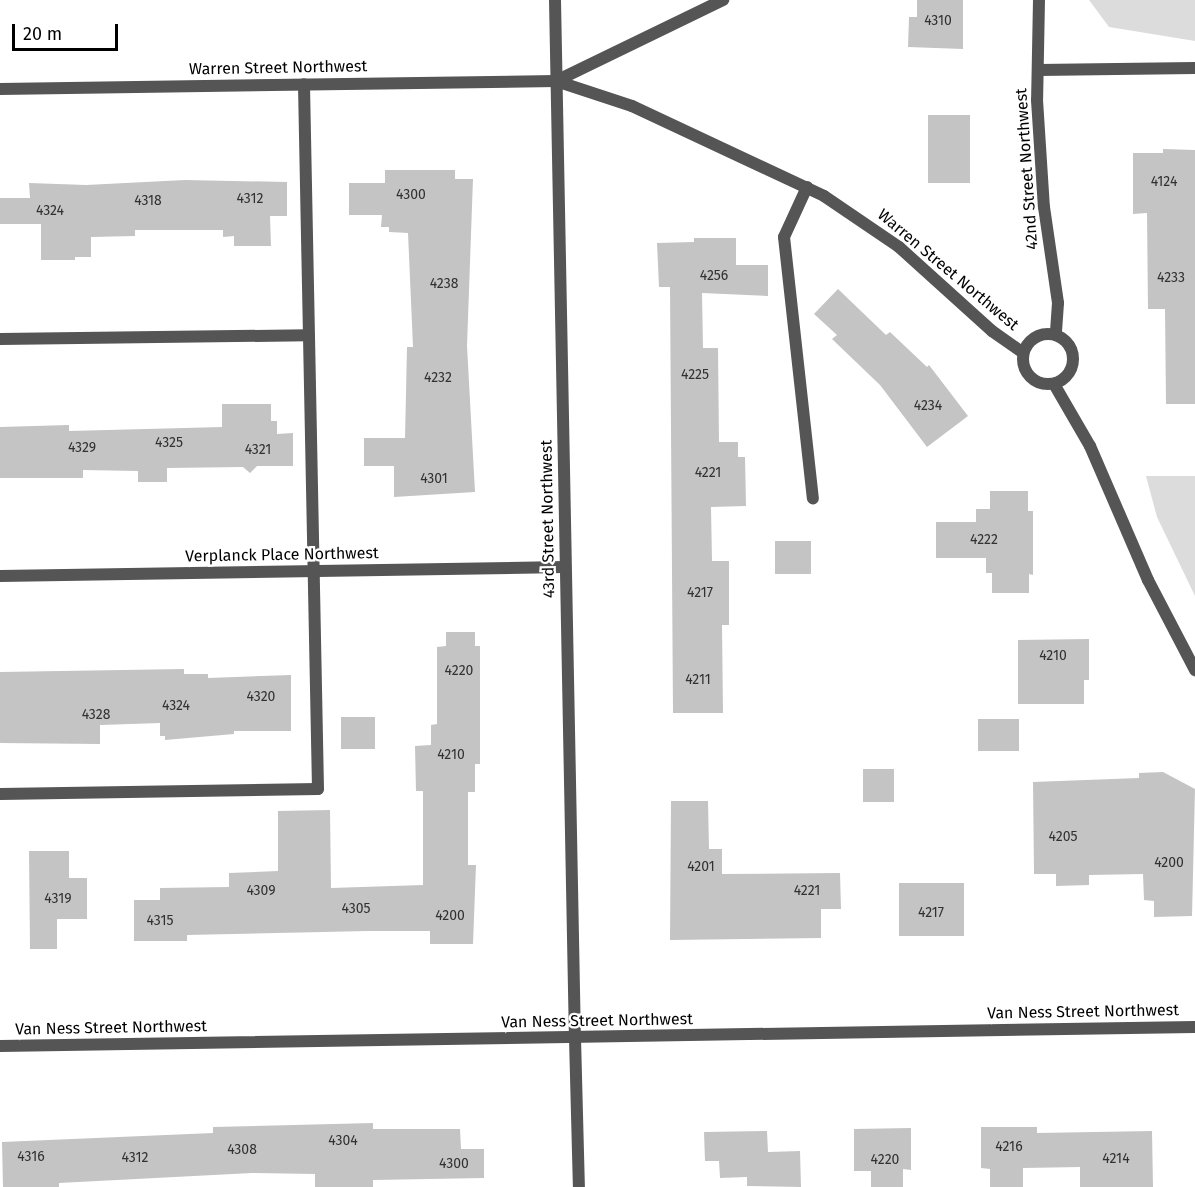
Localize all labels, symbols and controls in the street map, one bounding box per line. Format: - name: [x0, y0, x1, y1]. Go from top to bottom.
- scale bar: [15, 12, 122, 50]
- house number: 4310: [924, 13, 952, 29]
- text: 20 m: [23, 23, 62, 45]
- street label: Warren Street Northwest: [189, 57, 367, 79]
- street label: 42nd Street Northwest: [1012, 88, 1042, 250]
- house number: 4124: [1151, 174, 1177, 190]
- house number: 4300: [396, 187, 426, 203]
- house number: 4312: [237, 191, 263, 207]
- house number: 4318: [134, 193, 162, 209]
- house number: 4324: [36, 203, 64, 219]
- street label: Warren Street Northwest: [874, 205, 1022, 335]
- house number: 4256: [700, 268, 728, 284]
- house number: 4233: [1157, 270, 1185, 286]
- house number: 4238: [430, 276, 458, 292]
- house number: 4225: [681, 367, 709, 383]
- house number: 4232: [424, 370, 452, 386]
- house number: 4234: [914, 398, 942, 414]
- house number: 4325: [155, 435, 183, 451]
- house number: 4329: [68, 440, 96, 456]
- street label: 43rd Street Northwest: [537, 440, 559, 598]
- house number: 4321: [245, 442, 271, 458]
- house number: 4221: [695, 465, 721, 481]
- house number: 4301: [420, 471, 448, 487]
- house number: 4222: [970, 532, 998, 548]
- street label: Verplanck Place Northwest: [185, 544, 379, 566]
- house number: 4217: [687, 585, 713, 601]
- house number: 4210: [1039, 648, 1067, 664]
- house number: 4220: [445, 663, 473, 679]
- house number: 4211: [685, 672, 711, 688]
- house number: 4320: [247, 689, 275, 705]
- house number: 4324: [162, 698, 190, 714]
- house number: 4328: [82, 707, 110, 723]
- house number: 4210: [437, 747, 465, 763]
- house number: 4205: [1049, 829, 1077, 845]
- house number: 4200: [1154, 855, 1184, 871]
- house number: 4201: [687, 859, 715, 875]
- house number: 4309: [246, 883, 276, 899]
- house number: 4221: [794, 883, 820, 899]
- house number: 4319: [44, 891, 72, 907]
- house number: 4305: [341, 901, 371, 917]
- house number: 4217: [918, 905, 944, 921]
- house number: 4200: [435, 908, 465, 924]
- house number: 4315: [147, 913, 173, 929]
- street label: Van Ness Street Northwest: [987, 1001, 1179, 1023]
- street label: Van Ness Street Northwest: [501, 1010, 693, 1032]
- street label: Van Ness Street Northwest: [15, 1017, 207, 1039]
- house number: 4304: [328, 1133, 358, 1149]
- house number: 4216: [995, 1139, 1023, 1155]
- house number: 4308: [227, 1142, 257, 1158]
- house number: 4316: [17, 1149, 45, 1165]
- house number: 4312: [122, 1150, 148, 1166]
- house number: 4214: [1102, 1151, 1130, 1167]
- house number: 4220: [871, 1152, 899, 1168]
- house number: 4300: [439, 1156, 469, 1172]

